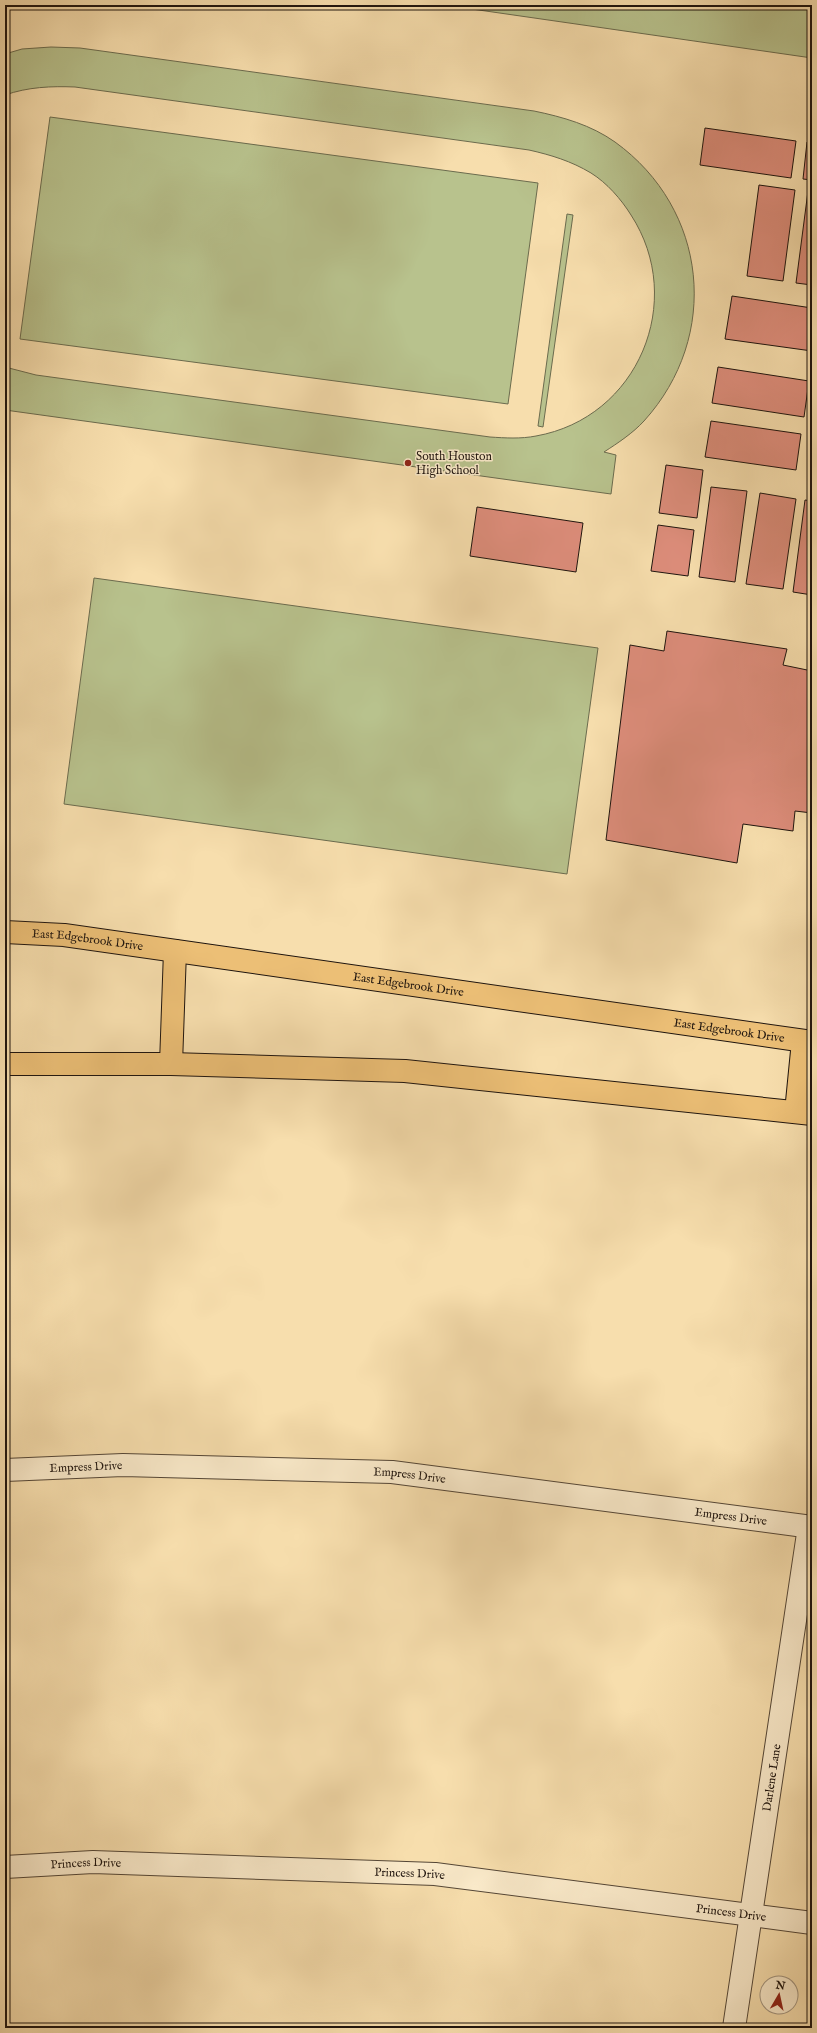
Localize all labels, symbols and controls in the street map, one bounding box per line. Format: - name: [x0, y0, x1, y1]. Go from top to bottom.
- place label: South Houston High School: [416, 449, 492, 478]
- marker: South Houston High School: [403, 458, 413, 468]
- street label: East Edgebrook Drive: [32, 926, 145, 954]
- street label: East Edgebrook Drive: [352, 969, 465, 1000]
- street label: East Edgebrook Drive: [673, 1015, 786, 1046]
- street label: Empress Drive: [49, 1458, 123, 1476]
- street label: Empress Drive: [373, 1464, 447, 1487]
- street label: Empress Drive: [694, 1504, 769, 1529]
- street label: Darlene Lane: [759, 1742, 784, 1813]
- street label: Princess Drive: [50, 1854, 122, 1872]
- street label: Princess Drive: [374, 1864, 446, 1883]
- street label: Princess Drive: [695, 1900, 768, 1925]
- north arrow: [759, 1975, 799, 2015]
- text: N: [774, 1978, 787, 1994]

